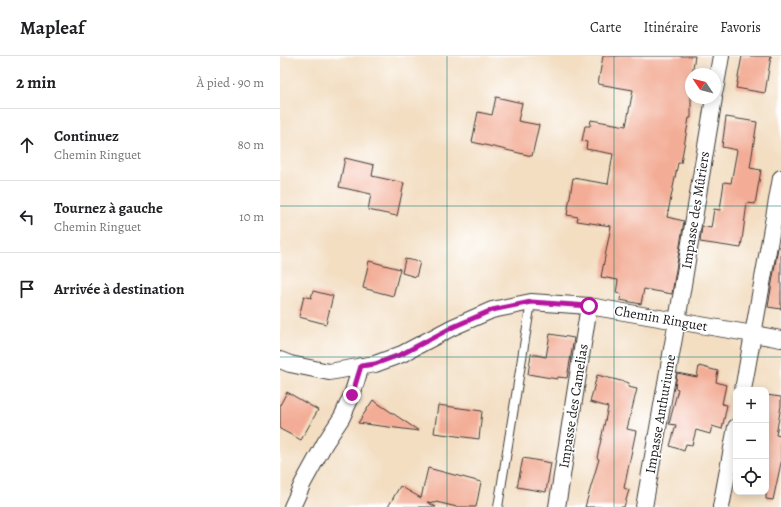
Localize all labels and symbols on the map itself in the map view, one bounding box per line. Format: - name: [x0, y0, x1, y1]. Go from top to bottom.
- north arrow: [685, 68, 721, 104]
- street label: Impasse des Mûriers: [677, 150, 714, 270]
- route start: [580, 297, 598, 315]
- street label: Chemin Ringuet: [613, 301, 709, 336]
- street label: Impasse des Camelias: [554, 343, 593, 470]
- street label: Impasse Anthuriume: [641, 353, 680, 475]
- route end: [343, 386, 361, 404]

